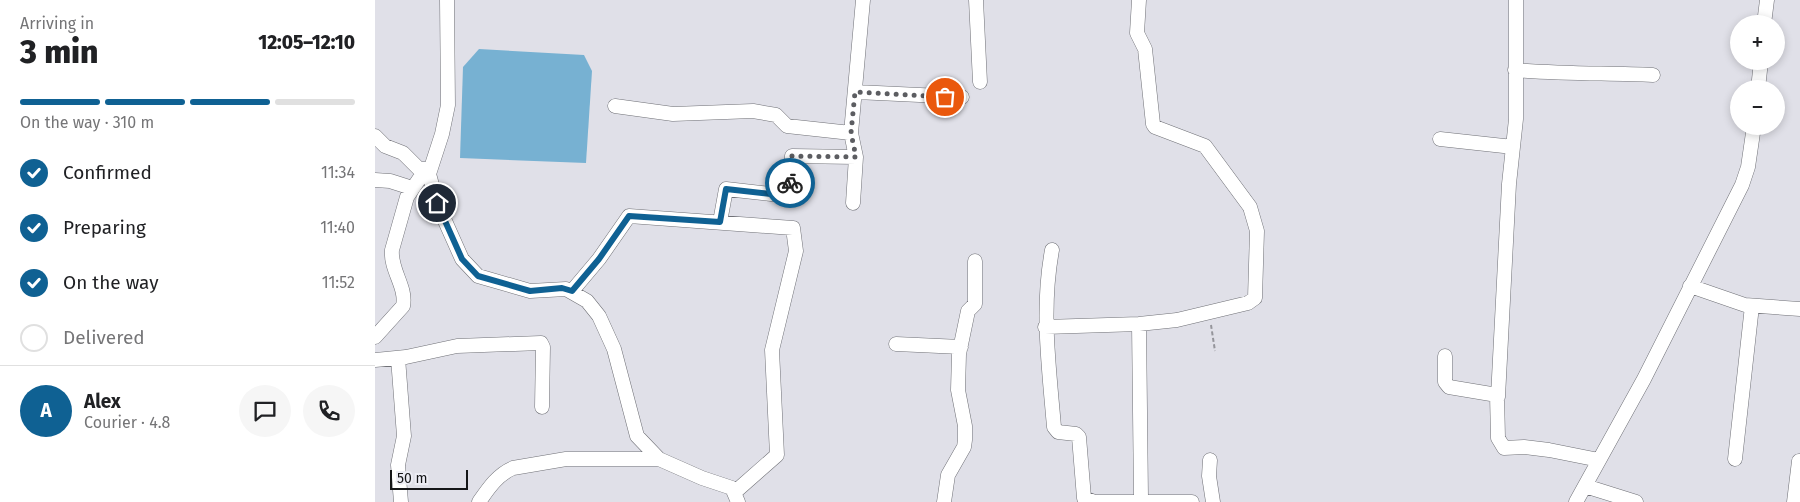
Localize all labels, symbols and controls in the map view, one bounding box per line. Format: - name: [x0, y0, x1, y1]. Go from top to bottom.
- text: Arriving in: [20, 14, 94, 33]
- map controls: [1730, 15, 1785, 135]
- button: +: [1730, 15, 1785, 70]
- text: 12:05–12:10: [258, 31, 355, 54]
- text: 3 min: [20, 33, 98, 71]
- pin: [924, 76, 966, 118]
- button: −: [1730, 80, 1785, 135]
- icon: bag: [931, 83, 959, 111]
- text: On the way · 310 m: [20, 113, 154, 132]
- courier: [765, 158, 815, 208]
- icon: check: [20, 159, 48, 187]
- text: Confirmed: [63, 161, 152, 184]
- text: 11:34: [321, 163, 355, 182]
- icon: bike: [776, 169, 804, 197]
- pin: [416, 182, 458, 224]
- icon: home: [423, 189, 451, 217]
- icon: check: [20, 214, 48, 242]
- text: Preparing: [63, 216, 146, 239]
- text: 11:40: [320, 218, 355, 237]
- icon: check: [20, 269, 48, 297]
- text: On the way: [63, 271, 159, 294]
- text: 11:52: [322, 273, 355, 292]
- text: Delivered: [63, 326, 145, 349]
- button: chat: [239, 385, 291, 437]
- button: phone: [303, 385, 355, 437]
- text: Alex: [84, 390, 121, 413]
- text: A: [40, 399, 52, 422]
- text: Courier · 4.8: [84, 413, 170, 432]
- scale bar: [390, 467, 467, 490]
- text: 50 m: [397, 470, 428, 487]

